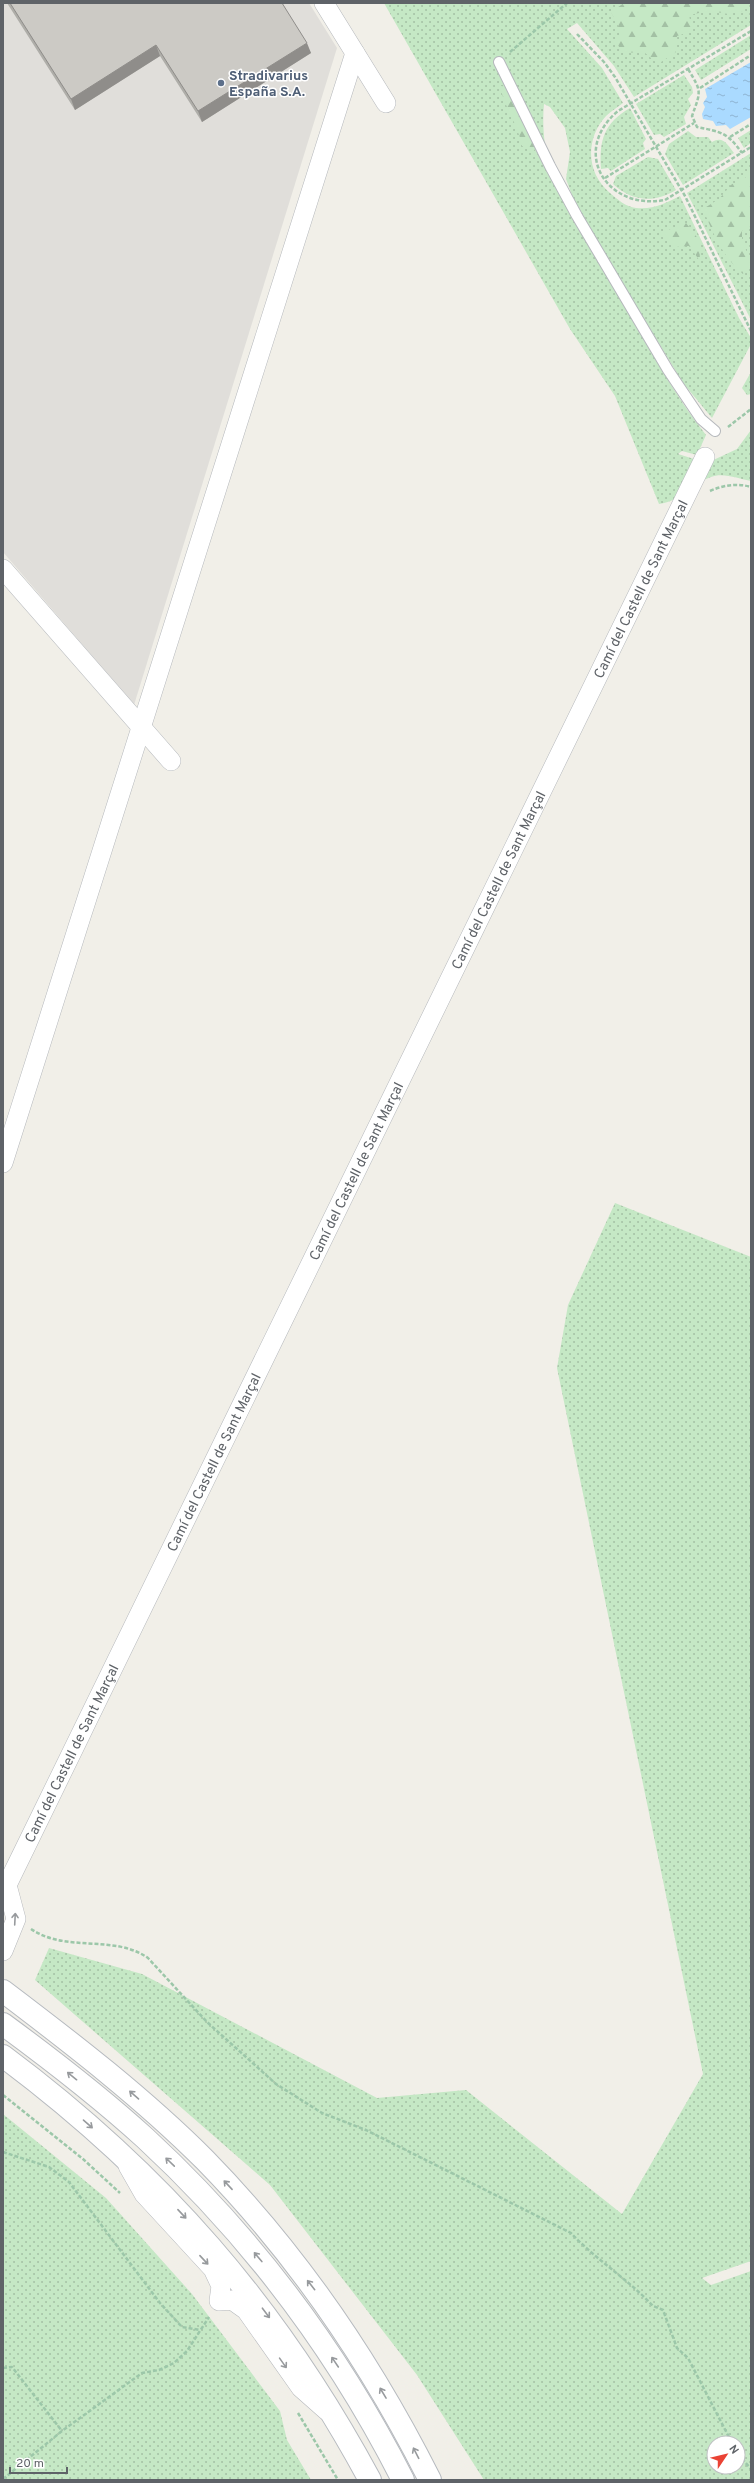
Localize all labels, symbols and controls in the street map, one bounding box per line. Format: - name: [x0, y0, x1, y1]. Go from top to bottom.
- place label: Stradivarius España S.A.: [229, 68, 308, 101]
- marker: Stradivarius España S.A.: [216, 78, 226, 88]
- street label: Camí del Castell de Sant Marçal: [591, 498, 693, 682]
- street label: Camí del Castell de Sant Marçal: [449, 789, 550, 973]
- street label: Camí del Castell de Sant Marçal: [307, 1080, 408, 1264]
- street label: Camí del Castell de Sant Marçal: [164, 1371, 266, 1555]
- street label: Camí del Castell de Sant Marçal: [22, 1662, 123, 1846]
- one-way arrow: [11, 1913, 18, 1926]
- one-way arrow: [67, 2072, 78, 2081]
- one-way arrow: [129, 2090, 139, 2100]
- one-way arrow: [83, 2119, 94, 2128]
- one-way arrow: [165, 2157, 175, 2167]
- one-way arrow: [223, 2180, 232, 2190]
- one-way arrow: [177, 2209, 187, 2219]
- one-way arrow: [253, 2252, 262, 2263]
- one-way arrow: [200, 2255, 209, 2265]
- one-way arrow: [307, 2280, 315, 2291]
- one-way arrow: [261, 2308, 270, 2319]
- one-way arrow: [279, 2357, 287, 2368]
- one-way arrow: [331, 2357, 339, 2368]
- one-way arrow: [379, 2388, 387, 2399]
- north arrow: [706, 2435, 746, 2475]
- text: N: [725, 2443, 741, 2457]
- one-way arrow: [412, 2448, 419, 2460]
- scale bar: [10, 2449, 67, 2475]
- text: 20 m: [16, 2456, 44, 2472]

